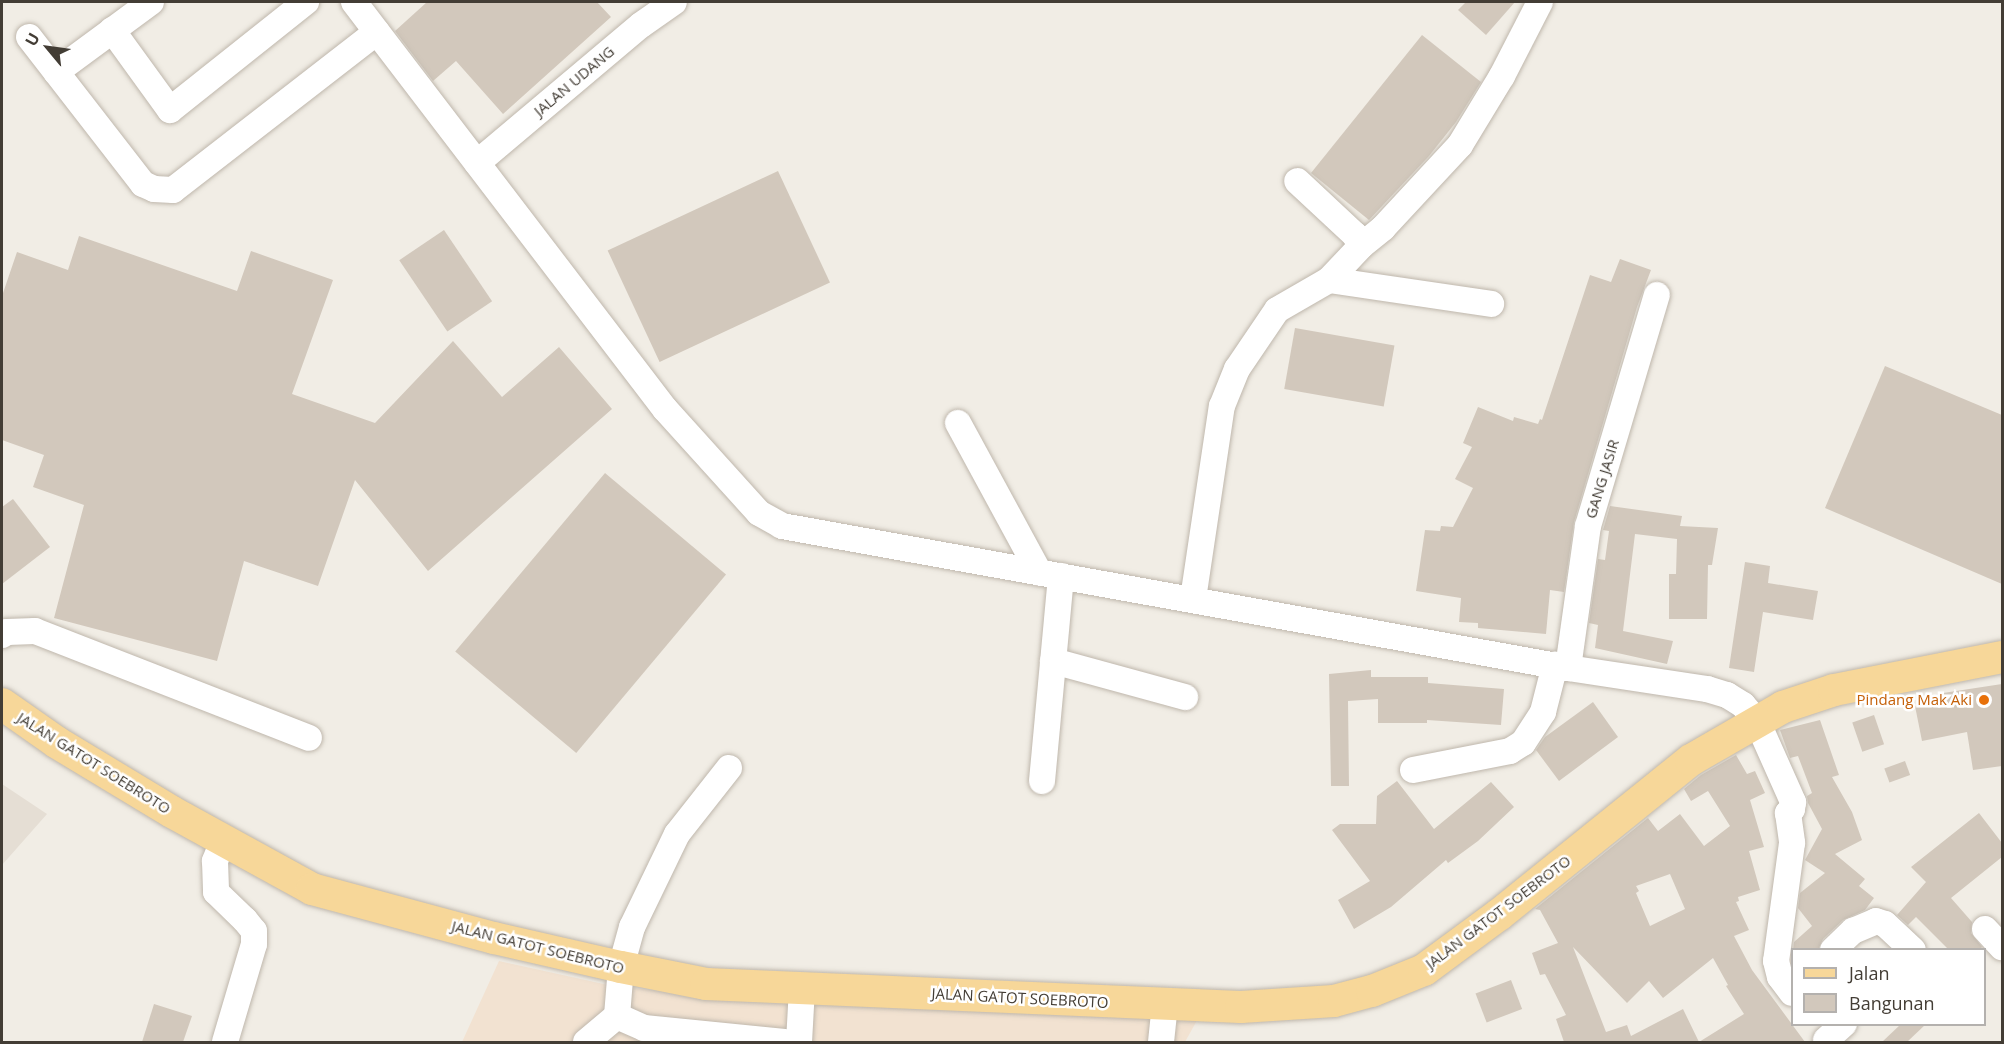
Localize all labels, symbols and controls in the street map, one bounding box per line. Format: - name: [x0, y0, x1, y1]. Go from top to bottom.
- north arrow: [18, 18, 78, 78]
- text: U: [20, 29, 45, 50]
- street label: JALAN UDANG: [530, 42, 618, 120]
- street label: GANG JASIR: [1581, 437, 1623, 521]
- place label: Pindang Mak Aki: [1856, 691, 1972, 709]
- marker: Pindang Mak Aki: [1977, 693, 1991, 707]
- street label: JALAN GATOT SOEBROTO: [14, 708, 174, 818]
- street label: JALAN GATOT SOEBROTO: [1422, 851, 1574, 973]
- street label: JALAN GATOT SOEBROTO: [450, 917, 626, 977]
- legend: [1791, 948, 1986, 1026]
- text: Jalan: [1849, 961, 1889, 985]
- street label: JALAN GATOT SOEBROTO: [931, 984, 1109, 1012]
- text: Bangunan: [1849, 991, 1935, 1015]

